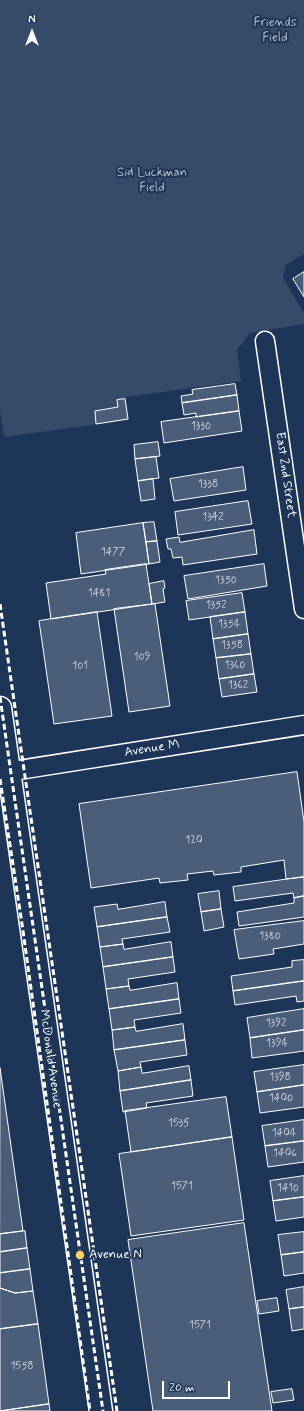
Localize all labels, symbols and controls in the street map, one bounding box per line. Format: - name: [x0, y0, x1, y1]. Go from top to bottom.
- north arrow: [12, 12, 52, 52]
- text: N: [28, 13, 36, 27]
- park label: Friends Field: [253, 15, 297, 46]
- park label: Sid Luckman Field: [117, 165, 187, 196]
- house number: 1330: [191, 420, 211, 434]
- street label: East 2nd Street: [271, 431, 299, 519]
- house number: 1338: [198, 478, 218, 492]
- house number: 1342: [202, 511, 224, 525]
- house number: 1477: [101, 546, 125, 560]
- house number: 1350: [215, 574, 237, 588]
- house number: 1481: [88, 587, 110, 601]
- house number: 1352: [205, 599, 227, 613]
- house number: 1354: [218, 618, 240, 632]
- house number: 1358: [221, 639, 243, 653]
- house number: 109: [134, 651, 150, 665]
- house number: 1360: [225, 659, 245, 673]
- house number: 101: [72, 660, 88, 674]
- house number: 1362: [228, 679, 248, 693]
- street label: Avenue M: [123, 737, 181, 761]
- house number: 120: [185, 834, 203, 848]
- house number: 1380: [259, 930, 281, 944]
- street label: McDonald Avenue: [35, 1009, 65, 1109]
- house number: 1392: [266, 1017, 286, 1031]
- house number: 1394: [266, 1037, 288, 1051]
- house number: 1398: [269, 1071, 291, 1085]
- house number: 1400: [269, 1092, 293, 1106]
- house number: 1535: [168, 1117, 190, 1131]
- house number: 1404: [272, 1127, 296, 1141]
- house number: 1406: [273, 1147, 297, 1161]
- house number: 1571: [171, 1180, 193, 1194]
- house number: 1410: [277, 1182, 299, 1196]
- place label: Avenue N: [89, 1247, 142, 1263]
- marker: Avenue N: [74, 1249, 86, 1261]
- house number: 1571: [189, 1319, 211, 1333]
- house number: 1558: [10, 1360, 34, 1374]
- scale bar: [164, 1373, 232, 1399]
- text: 20 m: [169, 1380, 195, 1396]

